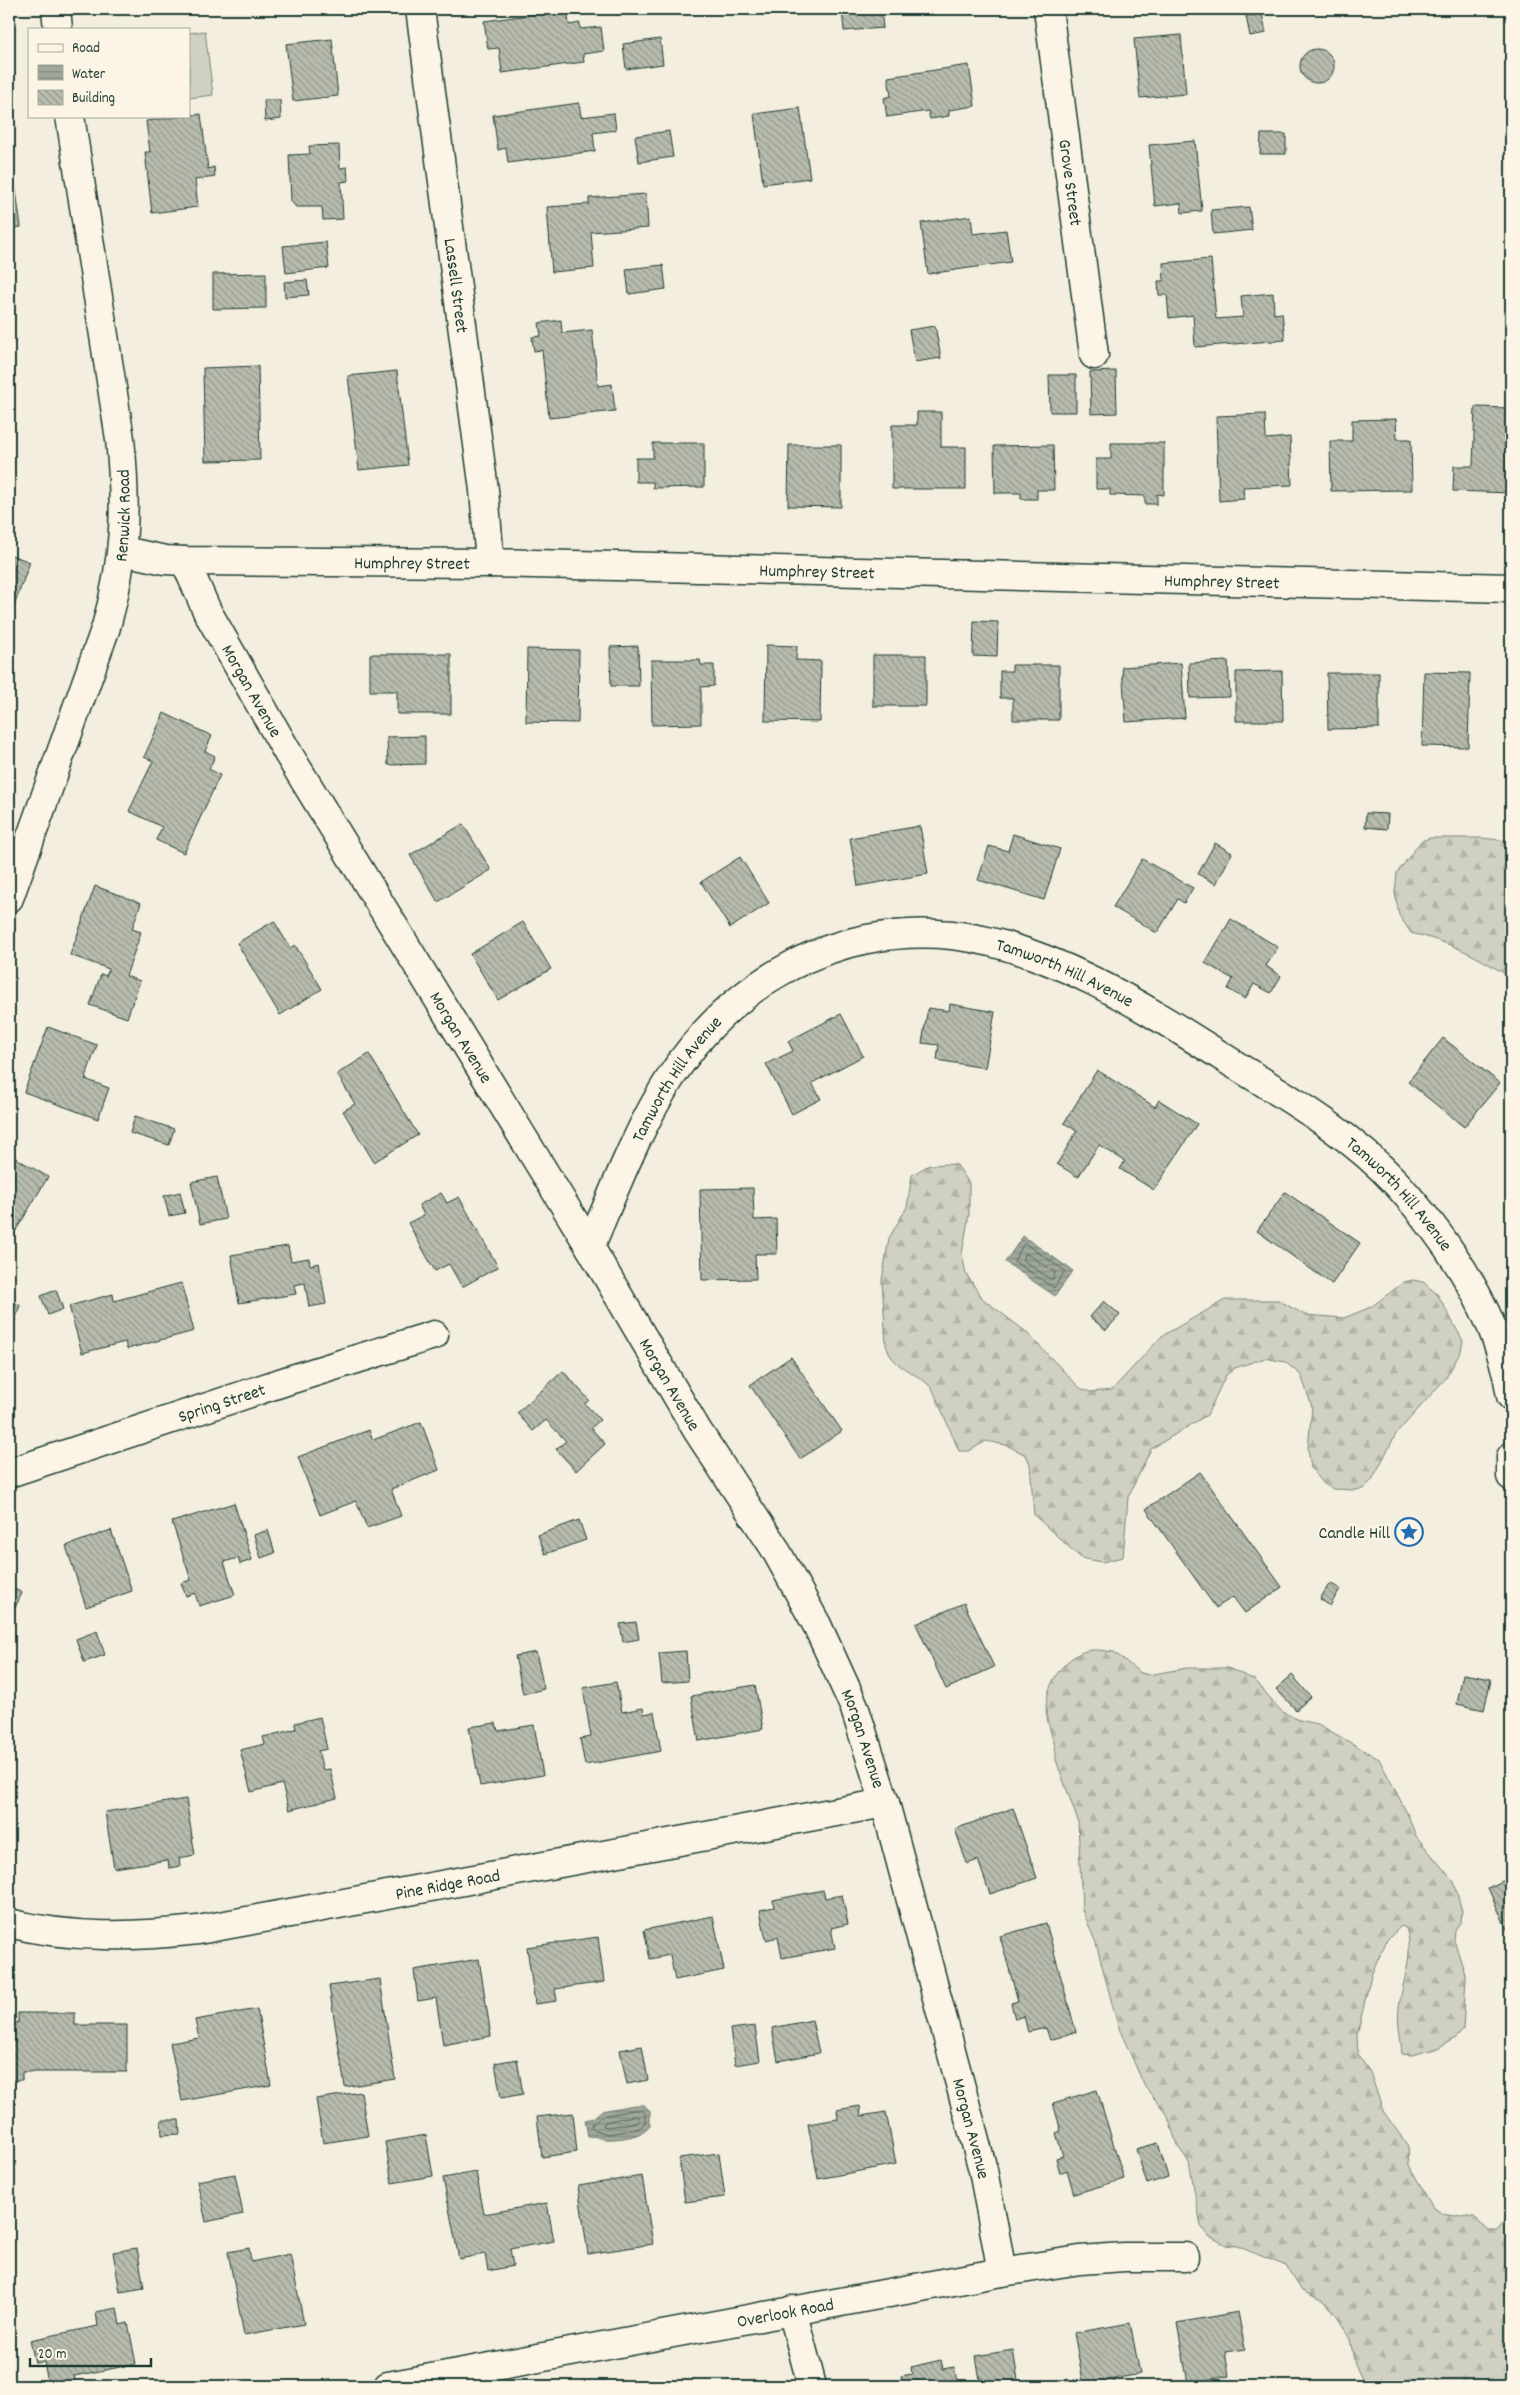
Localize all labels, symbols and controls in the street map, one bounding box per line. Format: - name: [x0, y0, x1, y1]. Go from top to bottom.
- legend: [28, 28, 190, 118]
- text: Road: [72, 38, 100, 60]
- text: Water: [72, 64, 106, 86]
- text: Building: [72, 88, 115, 110]
- street label: Grove Street: [1050, 138, 1087, 228]
- street label: Lassell Street: [436, 237, 473, 335]
- street label: Renwick Road: [110, 469, 139, 563]
- street label: Humphrey Street: [354, 552, 470, 578]
- street label: Humphrey Street: [759, 560, 875, 587]
- street label: Humphrey Street: [1164, 570, 1280, 597]
- street label: Morgan Avenue: [214, 641, 287, 743]
- street label: Tamworth Hill Avenue: [993, 934, 1137, 1015]
- street label: Morgan Avenue: [422, 988, 497, 1089]
- street label: Tamworth Hill Avenue: [627, 1011, 729, 1147]
- street label: Tamworth Hill Avenue: [1340, 1132, 1457, 1257]
- street label: Morgan Avenue: [631, 1335, 705, 1436]
- street label: Spring Street: [176, 1379, 270, 1431]
- place icon: Candle Hill: [1394, 1517, 1424, 1547]
- place label: Candle Hill: [1319, 1522, 1391, 1547]
- street label: Morgan Avenue: [833, 1686, 890, 1792]
- street label: Pine Ridge Road: [394, 1864, 502, 1908]
- street label: Morgan Avenue: [944, 2076, 994, 2181]
- street label: Overlook Road: [735, 2293, 836, 2336]
- scale bar: [30, 2335, 151, 2367]
- text: 20 m: [38, 2344, 66, 2366]

